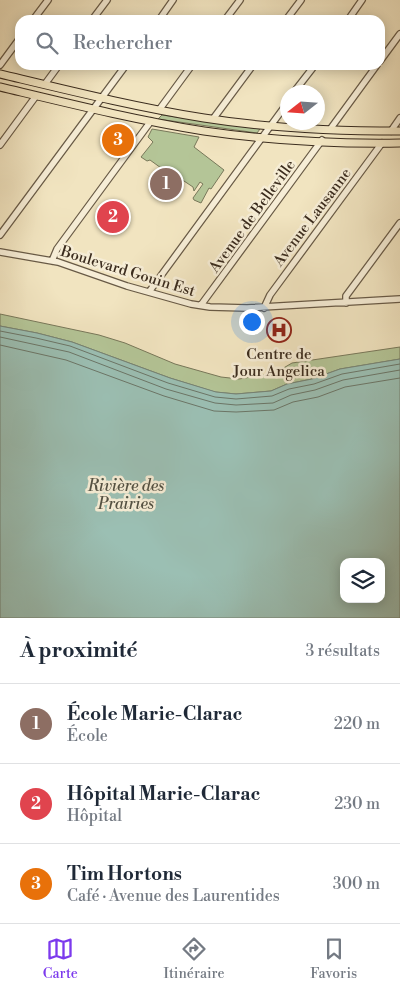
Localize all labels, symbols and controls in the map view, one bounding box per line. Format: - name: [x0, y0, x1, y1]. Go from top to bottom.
- search box: [15, 15, 385, 70]
- icon: search: [33, 29, 61, 57]
- text: Rechercher: [73, 31, 172, 55]
- north arrow: [280, 85, 325, 130]
- pin: 3: [102, 121, 134, 159]
- street label: Avenue de Belleville: [204, 156, 300, 277]
- street label: Avenue Lausanne: [269, 164, 356, 271]
- pin: 1: [150, 165, 182, 203]
- pin: 2: [97, 198, 129, 236]
- street label: Boulevard Gouin Est: [57, 242, 198, 301]
- your location: [239, 309, 265, 335]
- hospital icon: Centre de Jour Angelica: [266, 317, 292, 343]
- place label: Centre de Jour Angelica: [232, 345, 325, 381]
- water label: Rivière des Prairies: [87, 476, 164, 514]
- map controls: [340, 558, 385, 603]
- button: layers: [340, 558, 385, 603]
- text: À proximité: [20, 638, 137, 664]
- text: 3 résultats: [305, 641, 380, 661]
- text: École Marie-Clarac: [67, 702, 242, 726]
- text: 1: [32, 714, 40, 734]
- text: 220 m: [334, 714, 380, 734]
- text: École: [67, 726, 108, 746]
- text: Hôpital Marie-Clarac: [67, 782, 260, 806]
- text: 2: [31, 794, 41, 814]
- text: 230 m: [334, 794, 380, 814]
- text: Hôpital: [67, 806, 122, 826]
- text: Tim Hortons: [67, 862, 182, 886]
- text: 3: [31, 874, 41, 894]
- text: 300 m: [333, 874, 380, 894]
- text: Café · Avenue des Laurentides: [67, 886, 280, 906]
- tab: Carte: [43, 935, 78, 983]
- tab: Itinéraire: [164, 935, 225, 983]
- tab: Favoris: [310, 935, 357, 983]

